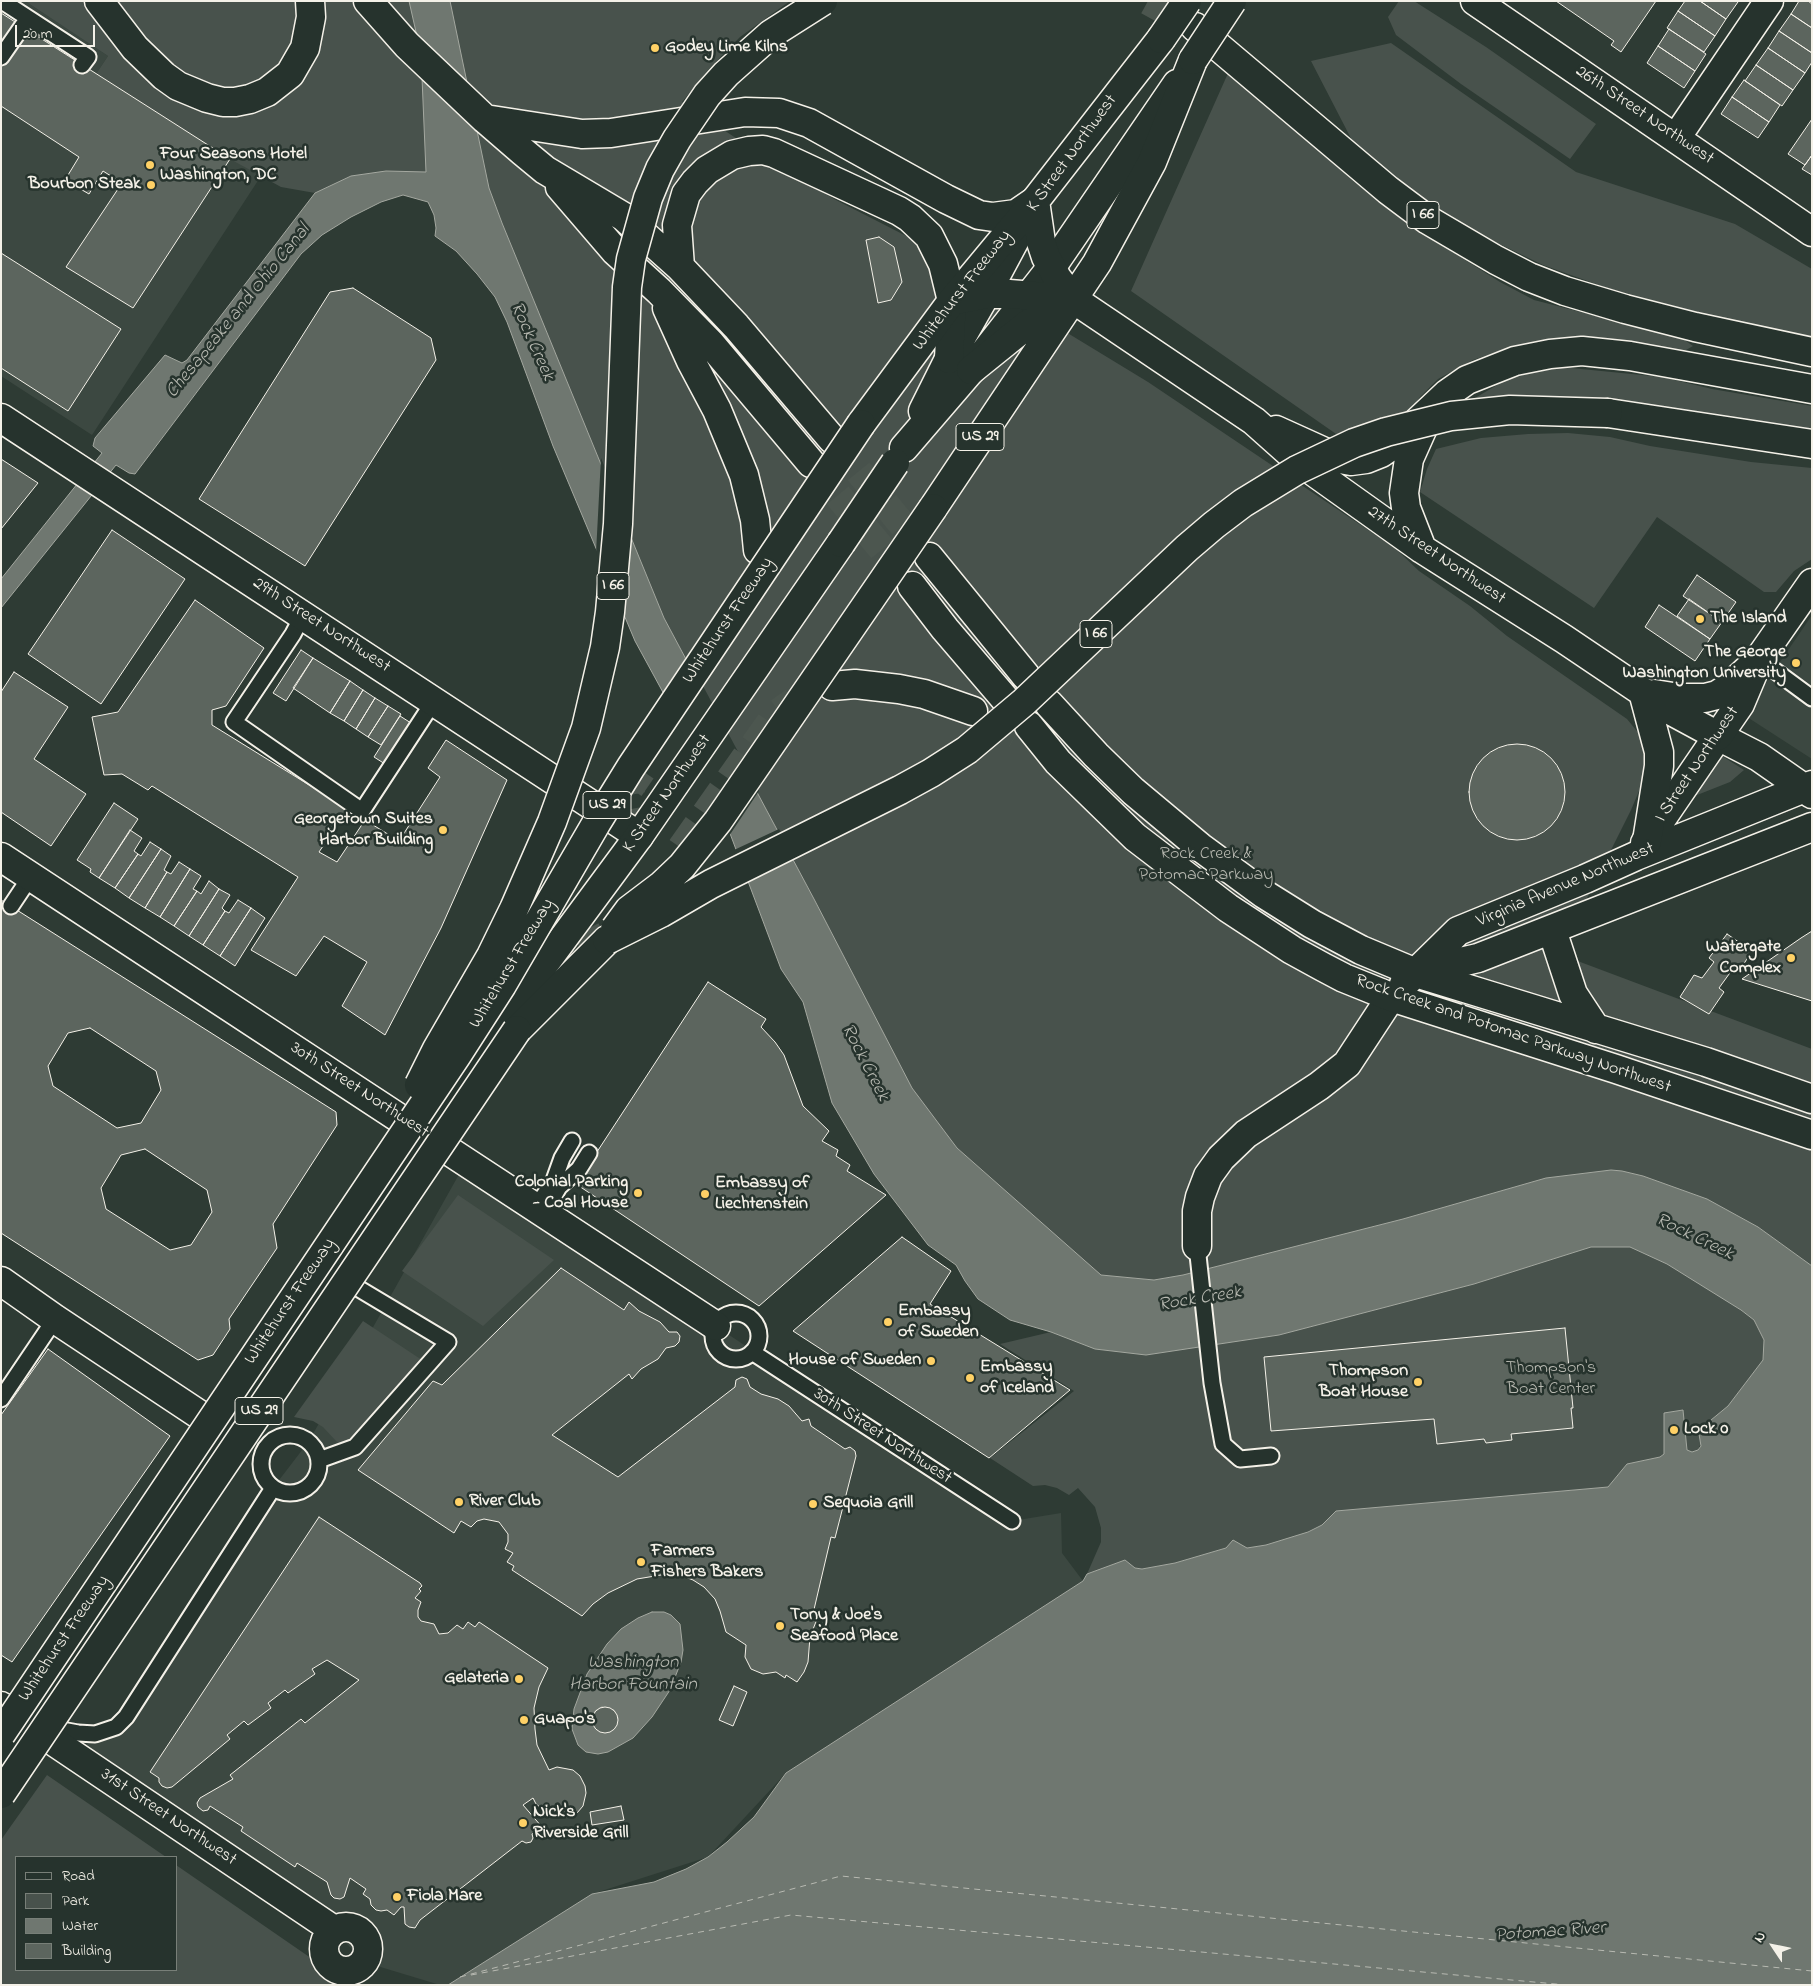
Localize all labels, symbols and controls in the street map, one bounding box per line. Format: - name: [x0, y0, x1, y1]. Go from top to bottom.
- scale bar: [18, 15, 98, 47]
- text: 20 m: [23, 23, 52, 45]
- place label: Godey Lime Kilns: [665, 37, 788, 59]
- marker: Godey Lime Kilns: [649, 42, 661, 54]
- street label: 26th Street Northwest: [1571, 62, 1717, 170]
- street label: K Street Northwest: [1023, 91, 1123, 217]
- place label: Four Seasons Hotel Washington, DC: [160, 144, 307, 186]
- marker: Four Seasons Hotel Washington, DC: [144, 159, 156, 171]
- place label: Bourbon Steak: [28, 174, 141, 196]
- marker: Bourbon Steak: [145, 179, 157, 191]
- road number: I 66: [1407, 202, 1439, 228]
- water label: Chesapeake and Ohio Canal: [162, 221, 316, 403]
- street label: Whitehurst Freeway: [909, 226, 1017, 356]
- water label: Rock Creek: [504, 299, 558, 385]
- road number: US 29: [956, 424, 1004, 451]
- street label: 27th Street Northwest: [1363, 502, 1509, 610]
- street label: Whitehurst Freeway: [679, 554, 779, 688]
- road number: I 66: [597, 572, 629, 600]
- street label: 29th Street Northwest: [248, 573, 394, 679]
- place label: The Island: [1710, 608, 1787, 630]
- marker: The Island: [1694, 613, 1706, 625]
- road number: I 66: [1080, 620, 1112, 648]
- place label: The George Washington University: [1623, 642, 1786, 684]
- marker: The George Washington University: [1790, 657, 1802, 669]
- street label: I Street Northwest: [1651, 703, 1745, 827]
- street label: K Street Northwest: [619, 731, 717, 857]
- road number: US 29: [583, 792, 631, 818]
- place label: Georgetown Suites Harbor Building: [294, 809, 433, 852]
- marker: Georgetown Suites Harbor Building: [437, 824, 449, 836]
- street label: Virginia Avenue Northwest: [1474, 839, 1658, 933]
- park label: Rock Creek & Potomac Parkway: [1139, 844, 1273, 886]
- street label: Whitehurst Freeway: [466, 895, 560, 1033]
- place label: Watergate Complex: [1706, 937, 1781, 980]
- marker: Watergate Complex: [1785, 952, 1797, 964]
- street label: Rock Creek and Potomac Parkway Northwest: [1352, 971, 1674, 1099]
- water label: Rock Creek: [835, 1021, 893, 1105]
- street label: 30th Street Northwest: [286, 1038, 432, 1144]
- place label: Colonial Parking - Coal House: [515, 1172, 628, 1214]
- place label: Embassy of Liechtenstein: [715, 1173, 810, 1216]
- marker: Colonial Parking - Coal House: [632, 1187, 644, 1199]
- marker: Embassy of Liechtenstein: [699, 1188, 711, 1200]
- water label: Rock Creek: [1651, 1209, 1737, 1267]
- street label: Whitehurst Freeway: [241, 1235, 341, 1369]
- water label: Rock Creek: [1157, 1282, 1243, 1318]
- place label: Embassy of Sweden: [898, 1301, 979, 1344]
- marker: Embassy of Sweden: [882, 1316, 894, 1328]
- place label: House of Sweden: [789, 1350, 921, 1372]
- marker: House of Sweden: [925, 1355, 937, 1367]
- place label: Embassy of Iceland: [980, 1357, 1054, 1400]
- park label: Thompson's Boat Center: [1506, 1358, 1596, 1400]
- place label: Thompson Boat House: [1319, 1361, 1408, 1404]
- marker: Embassy of Iceland: [964, 1372, 976, 1384]
- marker: Thompson Boat House: [1412, 1376, 1424, 1388]
- street label: 30th Street Northwest: [809, 1384, 955, 1490]
- road number: US 29: [235, 1398, 283, 1424]
- place label: Lock 0: [1684, 1419, 1728, 1441]
- marker: Lock 0: [1668, 1424, 1680, 1436]
- place label: River Club: [469, 1491, 540, 1513]
- place label: Sequoia Grill: [823, 1493, 913, 1515]
- marker: River Club: [453, 1496, 465, 1508]
- marker: Sequoia Grill: [807, 1498, 819, 1510]
- place label: Farmers Fishers Bakers: [651, 1541, 763, 1584]
- marker: Farmers Fishers Bakers: [635, 1556, 647, 1568]
- street label: Whitehurst Freeway: [15, 1572, 115, 1706]
- place label: Tony & Joe's Seafood Place: [790, 1605, 898, 1648]
- marker: Tony & Joe's Seafood Place: [774, 1620, 786, 1632]
- water label: Washington Harbor Fountain: [569, 1653, 697, 1697]
- place label: Gelateria: [444, 1668, 509, 1690]
- marker: Gelateria: [513, 1673, 525, 1685]
- place label: Guapo's: [534, 1709, 595, 1731]
- marker: Guapo's: [518, 1714, 530, 1726]
- street label: 31st Street Northwest: [96, 1764, 240, 1872]
- place label: Nick's Riverside Grill: [533, 1802, 629, 1845]
- marker: Nick's Riverside Grill: [517, 1817, 529, 1829]
- legend: [15, 1856, 178, 1971]
- text: Road: [62, 1865, 95, 1887]
- place label: Fiola Mare: [407, 1886, 482, 1908]
- text: Park: [62, 1890, 89, 1912]
- marker: Fiola Mare: [391, 1891, 403, 1903]
- text: Water: [62, 1915, 98, 1937]
- water label: Potomac River: [1494, 1918, 1606, 1948]
- north arrow: [1748, 1921, 1798, 1971]
- text: N: [1749, 1928, 1771, 1947]
- text: Building: [62, 1940, 111, 1962]

